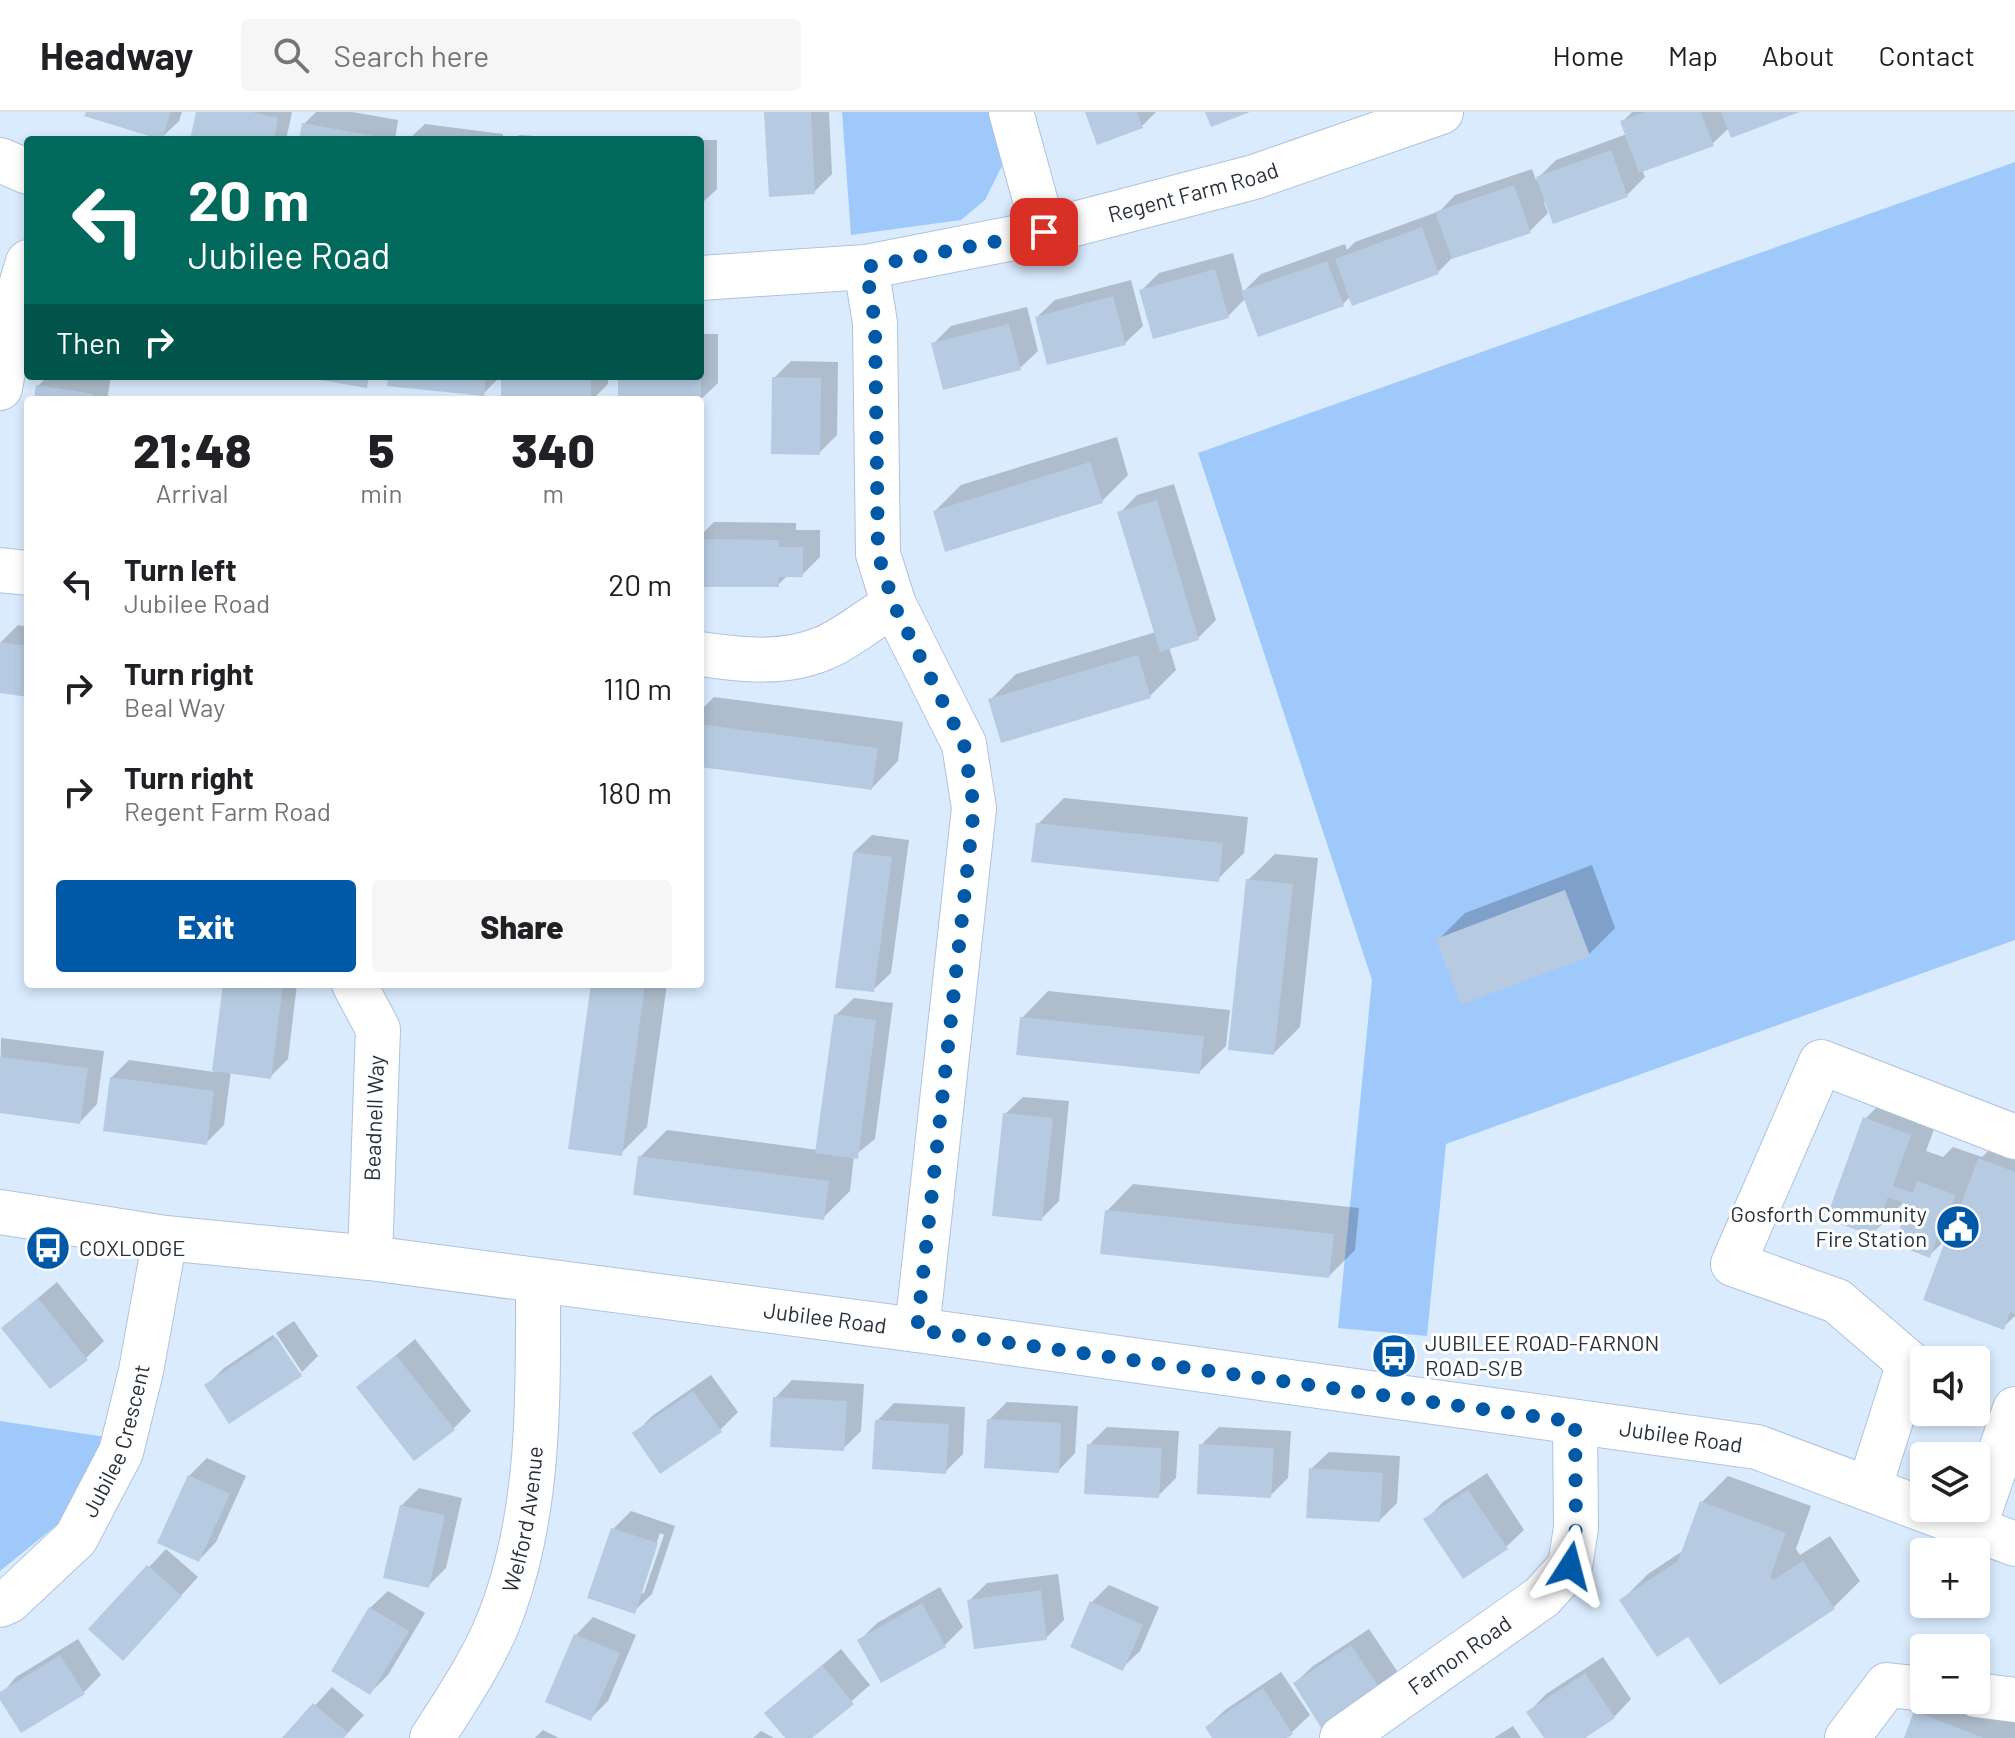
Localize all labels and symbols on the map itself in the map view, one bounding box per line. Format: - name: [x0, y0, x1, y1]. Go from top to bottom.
- street label: Regent Farm Road: [1105, 156, 1281, 227]
- pin: [1010, 198, 1078, 266]
- street label: Beadnell Way: [358, 1054, 388, 1181]
- place label: Gosforth Community Fire Station: [1730, 1200, 1927, 1251]
- public building icon: Gosforth Community Fire Station: [1934, 1203, 1982, 1251]
- bus stop icon: COXLODGE: [24, 1224, 72, 1272]
- place label: COXLODGE: [79, 1234, 185, 1260]
- street label: Jubilee Road: [762, 1296, 888, 1338]
- place label: JUBILEE ROAD-FARNON ROAD-S/B: [1425, 1329, 1659, 1380]
- bus stop icon: JUBILEE ROAD-FARNON ROAD-S/B: [1370, 1332, 1418, 1380]
- street label: Jubilee Crescent: [75, 1362, 154, 1521]
- street label: Jubilee Road: [1618, 1414, 1744, 1457]
- street label: Welford Avenue: [496, 1445, 547, 1595]
- position arrow: [1528, 1524, 1612, 1608]
- street label: Farnon Road: [1403, 1609, 1516, 1699]

